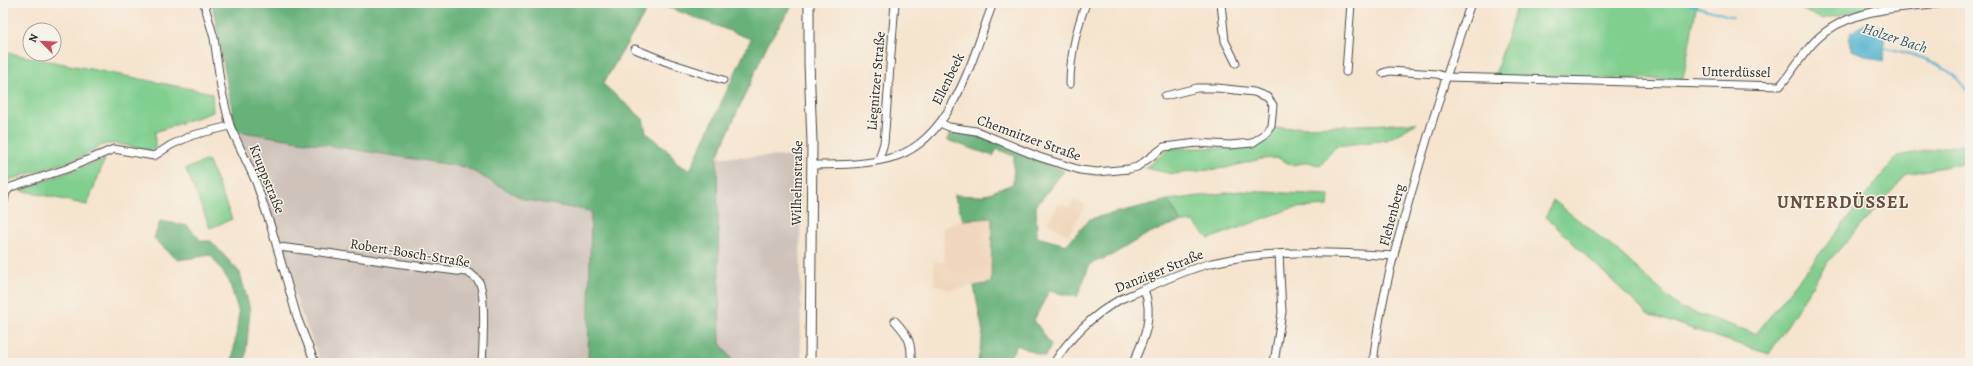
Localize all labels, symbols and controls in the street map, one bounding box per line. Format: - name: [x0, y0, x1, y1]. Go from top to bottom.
- water label: Holzer Bach: [1860, 18, 1930, 58]
- north arrow: [22, 22, 62, 62]
- text: N: [25, 31, 42, 45]
- street label: Liegnitzer Straße: [862, 31, 890, 131]
- street label: Ellenbeek: [927, 50, 969, 108]
- street label: Unterdüssel: [1701, 62, 1771, 82]
- street label: Chemnitzer Straße: [974, 110, 1084, 166]
- street label: Wilhelmstraße: [787, 140, 807, 227]
- street label: Kruppstraße: [245, 142, 289, 216]
- street label: Flehenberg: [1375, 182, 1409, 248]
- district label: UNTERDÜSSEL: [1777, 190, 1909, 214]
- street label: Robert-Bosch-Straße: [349, 234, 471, 272]
- street label: Danziger Straße: [1112, 245, 1206, 297]

